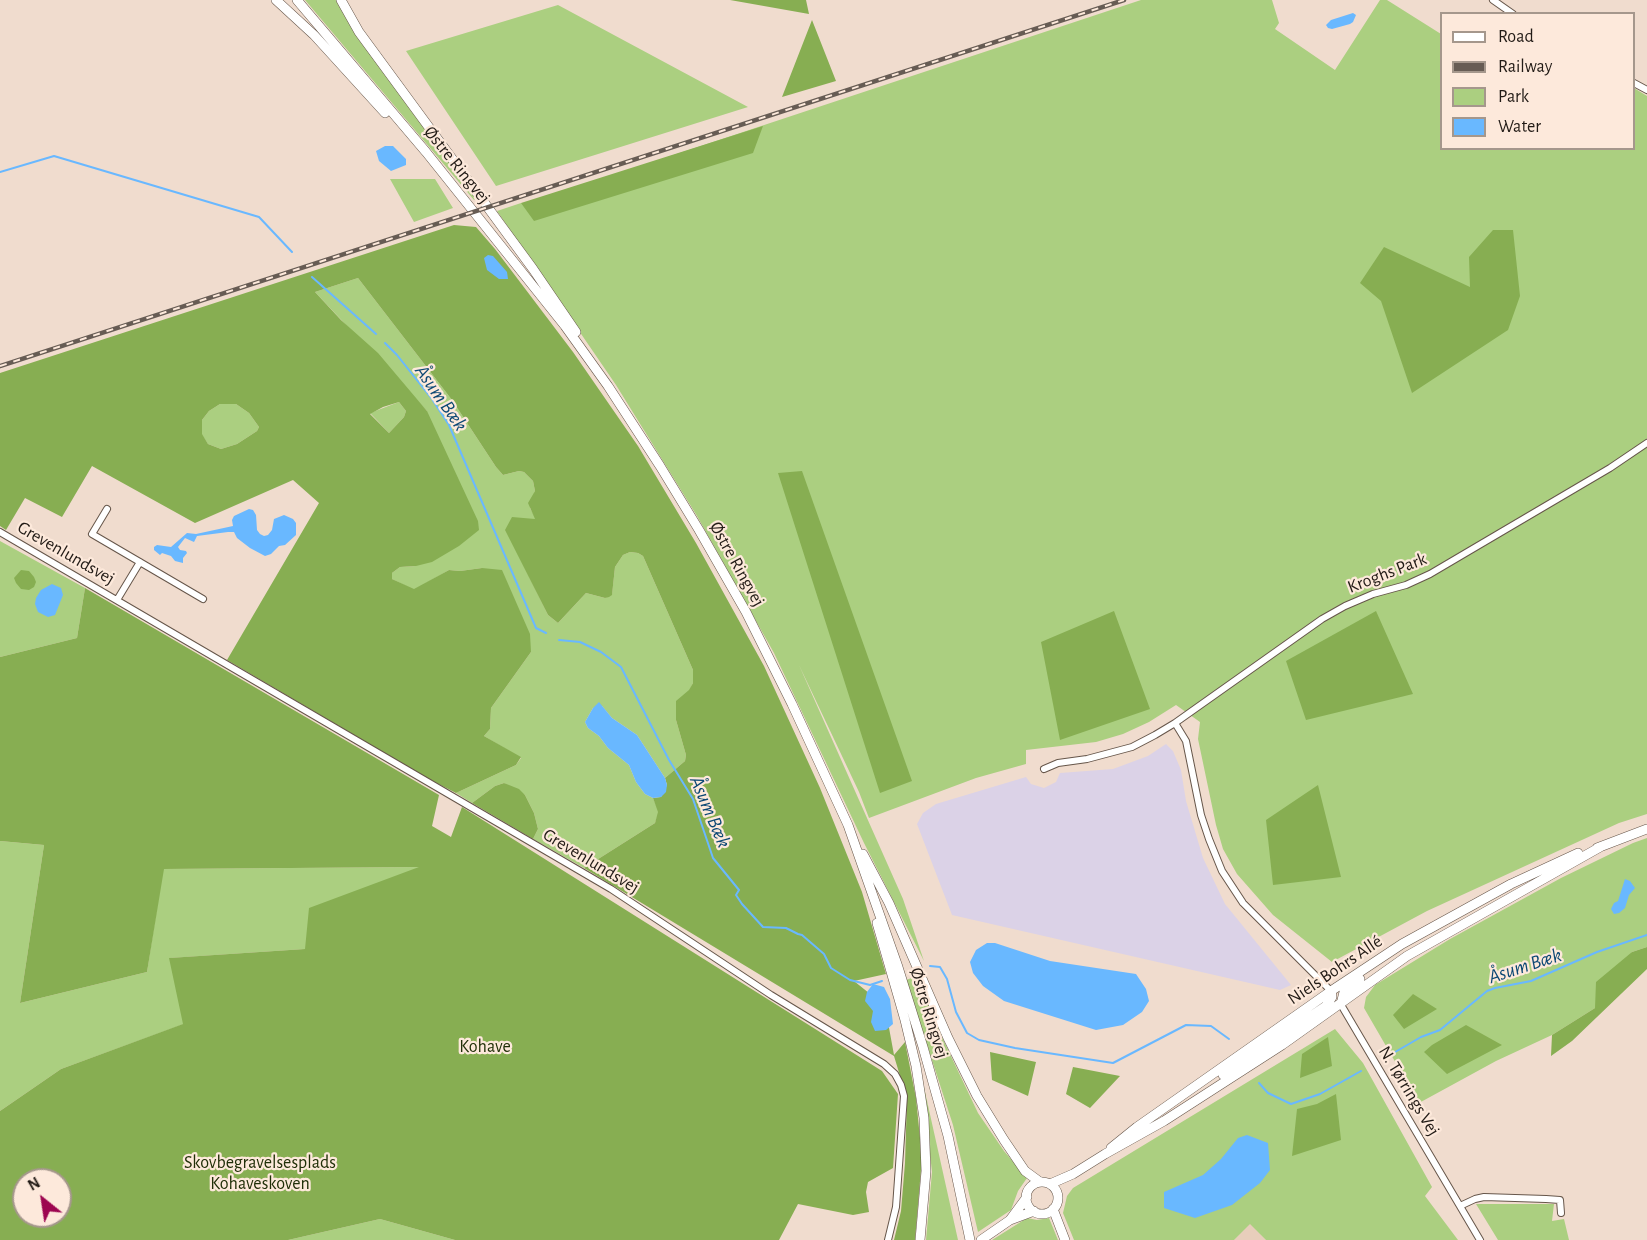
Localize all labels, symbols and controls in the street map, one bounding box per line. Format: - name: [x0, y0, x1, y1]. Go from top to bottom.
- legend: [1440, 12, 1635, 150]
- text: Road: [1498, 28, 1534, 46]
- text: Railway: [1498, 58, 1552, 76]
- text: Park: [1498, 88, 1529, 106]
- text: Water: [1498, 118, 1541, 136]
- street label: Østre Ringvej: [419, 122, 495, 208]
- water label: Åsum Bæk: [410, 360, 472, 436]
- street label: Grevenlundsvej: [14, 516, 118, 590]
- street label: Østre Ringvej: [705, 518, 769, 610]
- street label: Kroghs Park: [1344, 548, 1430, 598]
- water label: Åsum Bæk: [684, 773, 736, 851]
- street label: Grevenlundsvej: [539, 824, 643, 898]
- street label: Niels Bohrs Allé: [1284, 930, 1386, 1010]
- water label: Åsum Bæk: [1485, 943, 1565, 989]
- street label: Østre Ringvej: [905, 965, 953, 1061]
- park label: Kohave: [459, 1036, 511, 1058]
- street label: N. Tørrings Vej: [1374, 1042, 1444, 1140]
- park label: Skovbegravelsesplads Kohaveskoven: [184, 1152, 336, 1194]
- north arrow: [12, 1168, 72, 1228]
- text: N: [25, 1174, 43, 1194]

